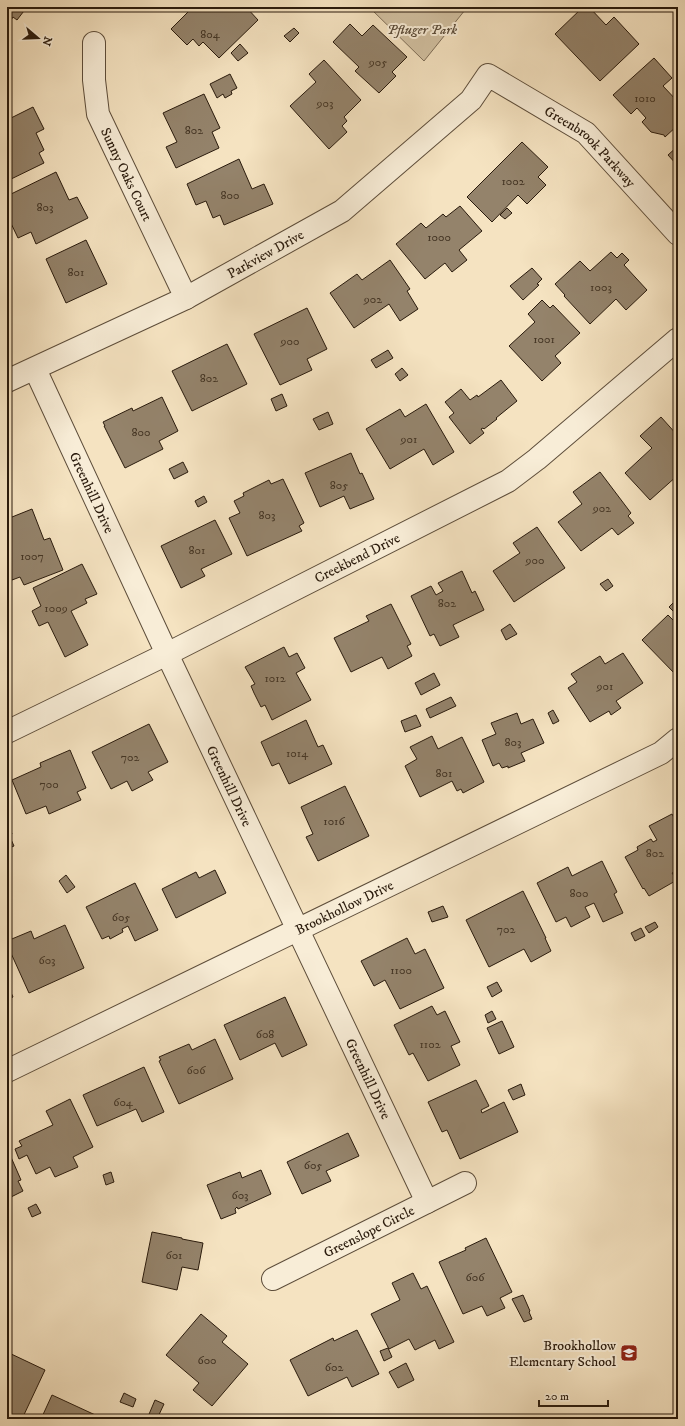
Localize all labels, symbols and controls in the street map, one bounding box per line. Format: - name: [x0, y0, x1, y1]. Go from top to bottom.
- north arrow: [18, 18, 58, 58]
- park label: Pfluger Park: [387, 21, 457, 39]
- house number: 804: [200, 27, 221, 42]
- text: N: [38, 34, 55, 47]
- house number: 905: [368, 55, 387, 70]
- house number: 1010: [634, 91, 656, 106]
- house number: 903: [316, 96, 333, 111]
- street label: Greenbrook Parkway: [541, 102, 639, 192]
- house number: 802: [185, 123, 203, 138]
- street label: Sunny Oaks Court: [96, 125, 156, 225]
- house number: 1002: [501, 174, 525, 189]
- house number: 800: [221, 188, 239, 203]
- house number: 803: [37, 200, 53, 215]
- street label: Parkview Drive: [224, 226, 307, 283]
- house number: 1000: [427, 230, 451, 245]
- house number: 801: [68, 265, 84, 280]
- house number: 1003: [590, 280, 612, 295]
- house number: 902: [363, 292, 382, 307]
- house number: 1001: [533, 332, 555, 347]
- house number: 900: [280, 334, 299, 349]
- house number: 802: [200, 371, 218, 386]
- house number: 800: [132, 425, 150, 440]
- house number: 901: [400, 432, 417, 447]
- street label: Greenhill Drive: [65, 449, 118, 537]
- house number: 805: [330, 478, 348, 493]
- house number: 902: [592, 501, 611, 516]
- house number: 803: [259, 508, 275, 523]
- street label: Creekbend Drive: [312, 529, 403, 588]
- house number: 801: [189, 543, 205, 558]
- house number: 1007: [20, 549, 44, 564]
- house number: 900: [525, 553, 544, 568]
- house number: 802: [438, 596, 456, 611]
- house number: 1009: [44, 601, 68, 616]
- house number: 1012: [264, 671, 286, 686]
- house number: 901: [596, 679, 613, 694]
- house number: 803: [505, 735, 521, 750]
- street label: Greenhill Drive: [202, 743, 256, 830]
- house number: 1014: [286, 746, 309, 761]
- house number: 702: [121, 750, 139, 765]
- house number: 801: [436, 766, 452, 781]
- house number: 700: [39, 777, 59, 792]
- house number: 1016: [323, 814, 345, 829]
- house number: 802: [646, 846, 664, 861]
- street label: Brookhollow Drive: [293, 876, 397, 939]
- house number: 800: [570, 886, 588, 901]
- house number: 605: [112, 910, 130, 925]
- house number: 702: [497, 922, 515, 937]
- house number: 603: [38, 953, 56, 968]
- house number: 1100: [390, 963, 412, 978]
- house number: 608: [256, 1027, 274, 1042]
- street label: Greenhill Drive: [341, 1036, 395, 1123]
- house number: 1102: [419, 1037, 441, 1052]
- house number: 606: [187, 1063, 206, 1078]
- house number: 604: [113, 1095, 134, 1110]
- house number: 605: [304, 1158, 322, 1173]
- house number: 603: [231, 1188, 249, 1203]
- street label: Greenslope Circle: [321, 1202, 418, 1262]
- house number: 601: [165, 1248, 183, 1263]
- house number: 606: [466, 1270, 485, 1285]
- place label: Brookhollow Elementary School: [509, 1337, 617, 1371]
- school or university icon: Brookhollow Elementary School: [619, 1343, 639, 1363]
- house number: 600: [197, 1353, 217, 1368]
- house number: 602: [325, 1360, 343, 1375]
- scale bar: [539, 1382, 608, 1408]
- text: 20 m: [545, 1389, 569, 1404]

